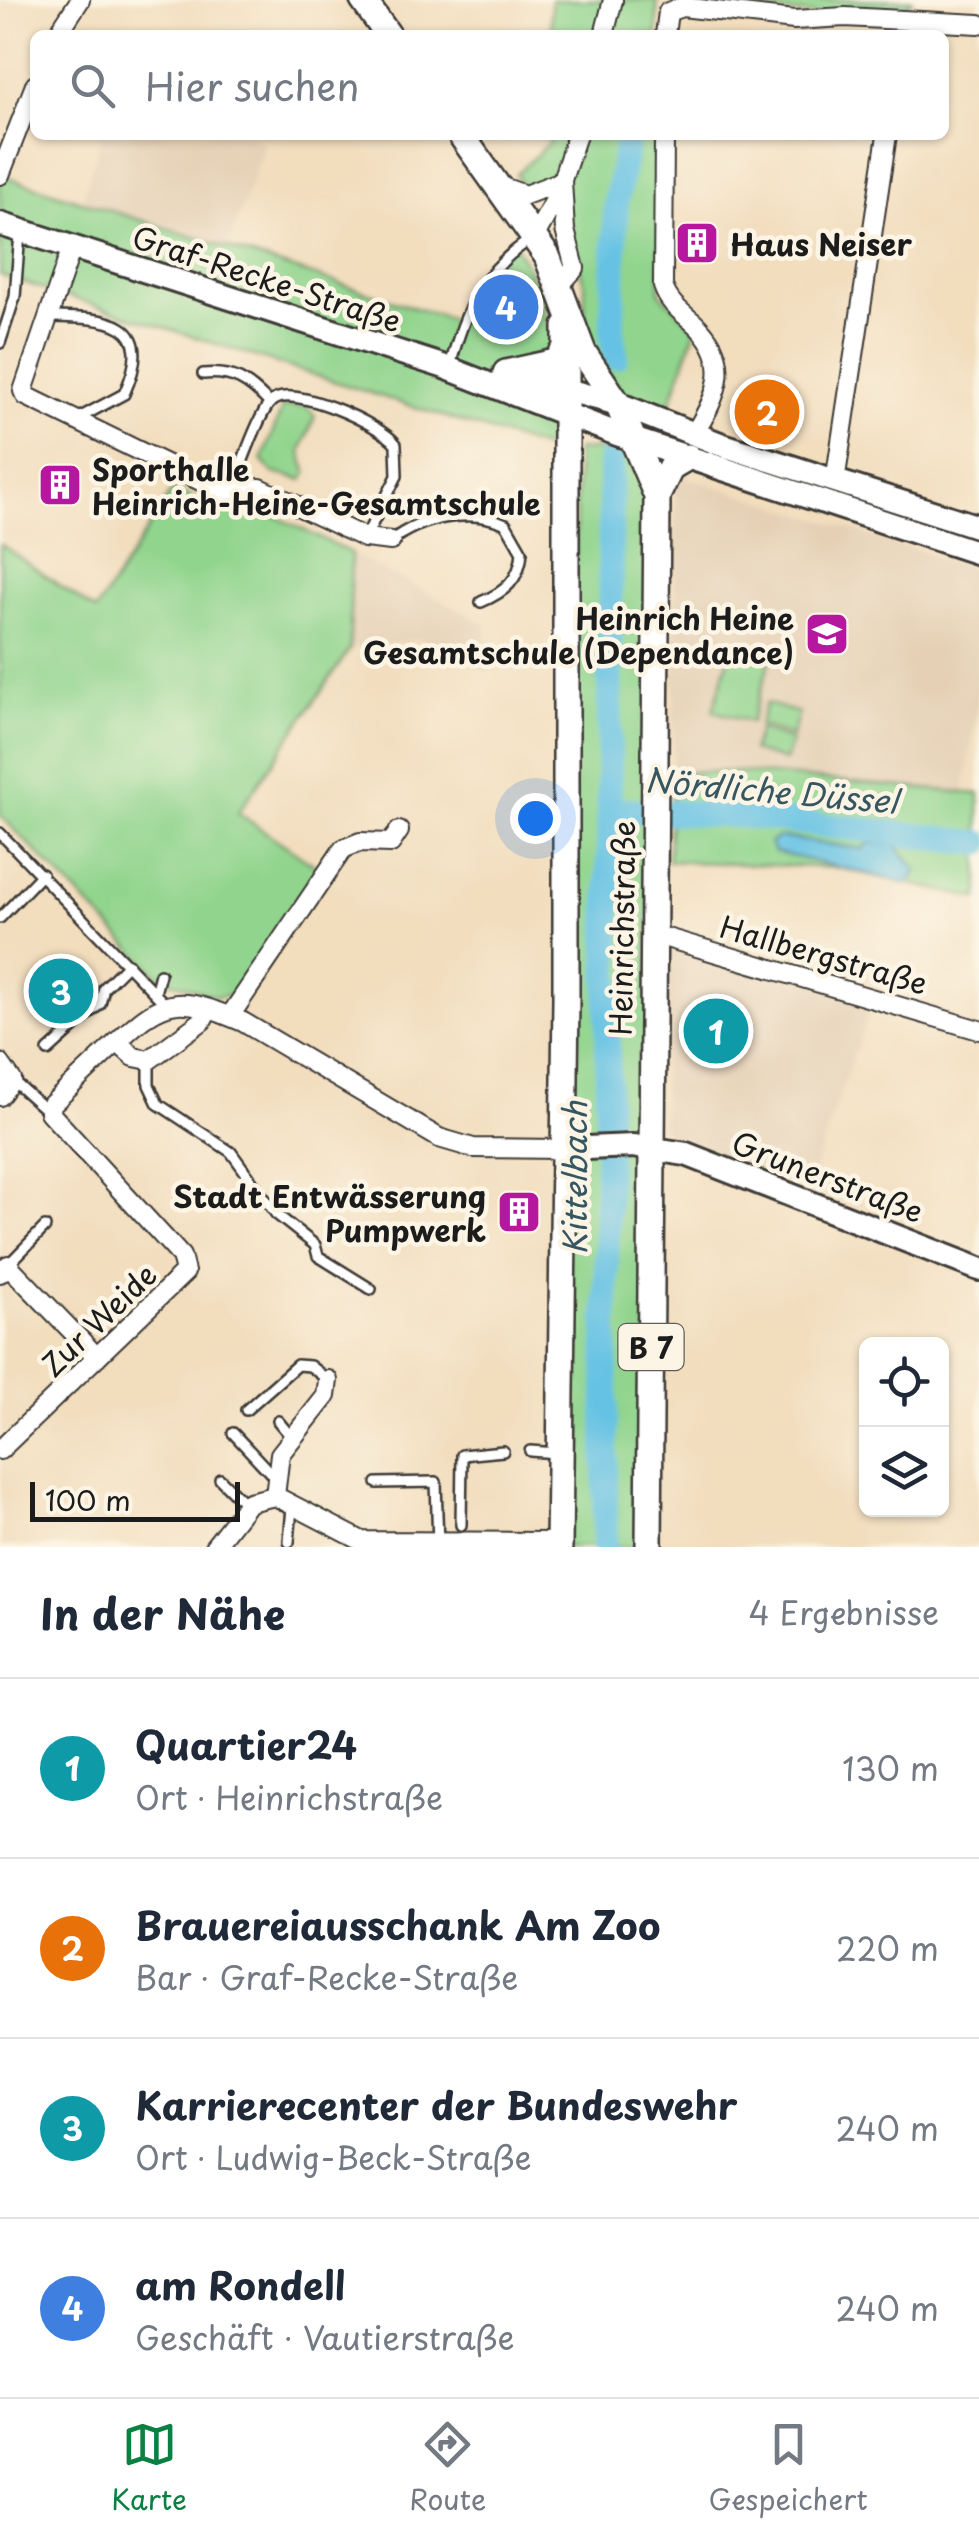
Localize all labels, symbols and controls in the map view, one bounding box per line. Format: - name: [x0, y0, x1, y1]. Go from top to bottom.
- search box: [30, 30, 949, 140]
- text: Hier suchen: [145, 57, 359, 114]
- icon: search: [65, 58, 120, 113]
- street label: Graf-Recke-Straße: [127, 213, 407, 343]
- building icon: Haus Neiser: [674, 220, 720, 266]
- place label: Haus Neiser: [730, 221, 913, 266]
- pin: 4: [474, 270, 538, 344]
- pin: 2: [734, 374, 800, 450]
- place label: Sporthalle Heinrich-Heine-Gesamtschule: [92, 446, 541, 525]
- building icon: Sporthalle Heinrich-Heine-Gesamtschule: [37, 462, 83, 508]
- place label: Heinrich Heine Gesamtschule (Dependance): [363, 595, 794, 674]
- school or university icon: Heinrich Heine Gesamtschule (Dependance): [804, 611, 850, 657]
- water label: Nördliche Düssel: [642, 755, 904, 825]
- your location: [510, 793, 561, 844]
- street label: Heinrichstraße: [597, 820, 645, 1036]
- street label: Hallbergstraße: [715, 903, 933, 1005]
- pin: 3: [28, 954, 94, 1028]
- pin: 1: [684, 994, 748, 1068]
- water label: Kittelbach: [550, 1100, 598, 1255]
- street label: Grunerstraße: [726, 1119, 930, 1233]
- place label: Stadt Entwässerung Pumpwerk: [173, 1173, 486, 1252]
- building icon: Stadt Entwässerung Pumpwerk: [496, 1189, 542, 1235]
- street label: Zur Weide: [30, 1252, 166, 1386]
- road number: B 7: [618, 1324, 684, 1370]
- map controls: [859, 1337, 949, 1517]
- button: locate: [859, 1337, 949, 1427]
- button: layers: [859, 1427, 949, 1517]
- scale bar: [30, 1477, 240, 1522]
- text: 100 m: [45, 1478, 131, 1521]
- text: In der Nähe: [40, 1581, 285, 1644]
- text: 4 Ergebnisse: [748, 1588, 939, 1636]
- text: Quartier24: [135, 1716, 357, 1773]
- text: 1: [65, 1744, 80, 1792]
- text: 130 m: [842, 1744, 939, 1792]
- text: Ort · Heinrichstraße: [135, 1773, 443, 1821]
- text: Brauereiausschank Am Zoo: [135, 1896, 661, 1953]
- text: 2: [61, 1924, 84, 1972]
- text: 220 m: [836, 1924, 939, 1972]
- text: Bar · Graf-Recke-Straße: [135, 1953, 518, 2001]
- text: Karrierecenter der Bundeswehr: [135, 2076, 737, 2133]
- text: 3: [62, 2104, 83, 2152]
- text: 240 m: [836, 2104, 939, 2152]
- text: Ort · Ludwig-Beck-Straße: [135, 2133, 532, 2181]
- text: am Rondell: [135, 2256, 345, 2313]
- text: 4: [62, 2284, 83, 2332]
- text: 240 m: [836, 2284, 939, 2332]
- text: Geschäft · Vautierstraße: [135, 2313, 515, 2361]
- tab: Karte: [111, 2417, 187, 2520]
- tab: Route: [409, 2417, 486, 2520]
- tab: Gespeichert: [709, 2417, 868, 2520]

